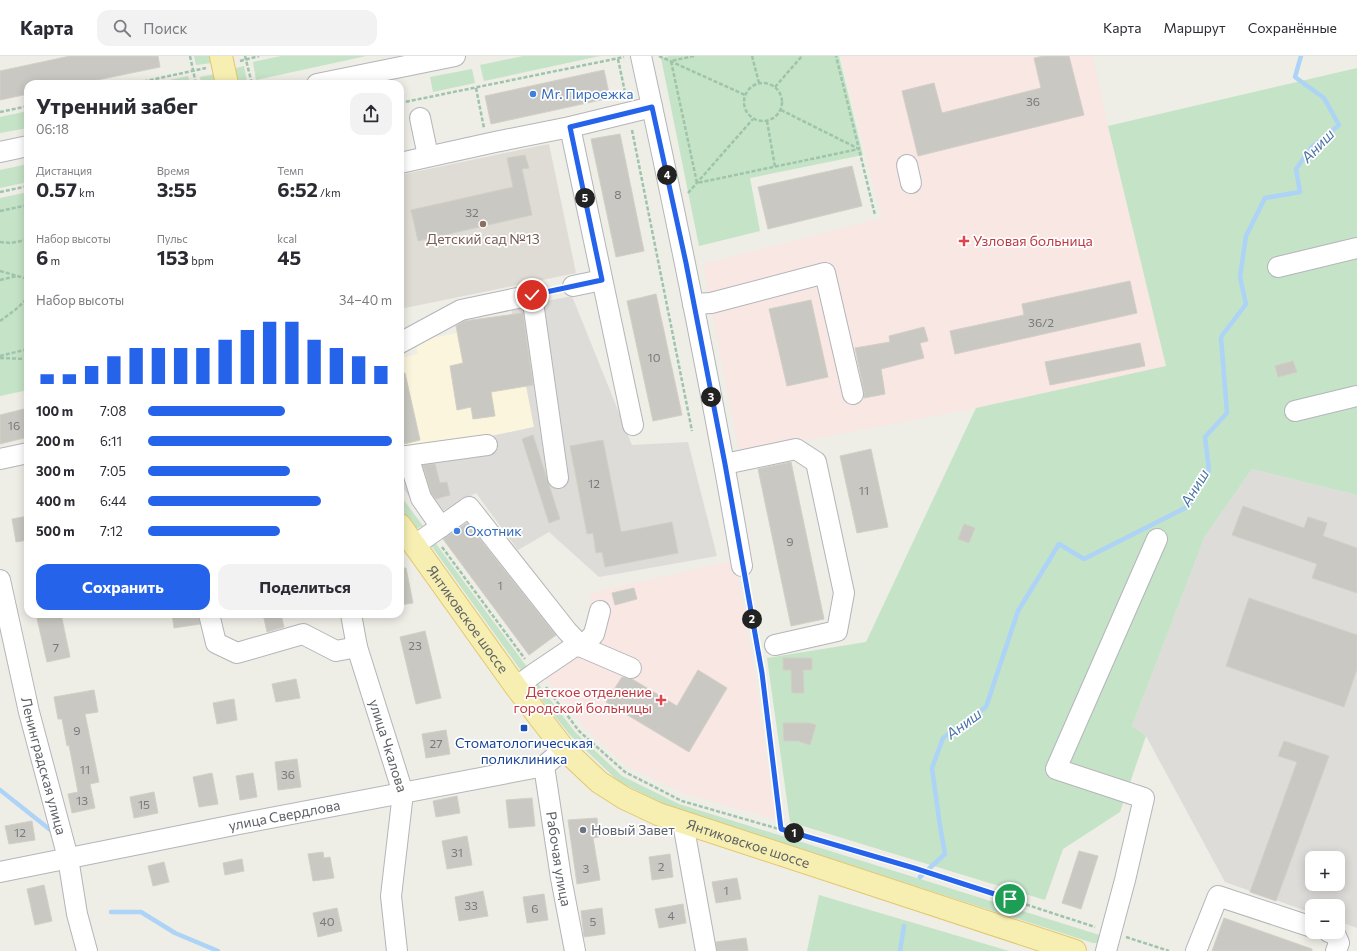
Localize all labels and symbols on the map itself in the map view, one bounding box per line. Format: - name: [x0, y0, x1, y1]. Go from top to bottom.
- place label: Mr. Пироежка: [541, 85, 634, 102]
- marker: Mr. Пироежка: [528, 89, 538, 99]
- house number: 36: [1026, 94, 1040, 108]
- water label: Аниш: [1296, 124, 1338, 167]
- pin: 4: [657, 165, 677, 185]
- house number: 8: [614, 187, 622, 201]
- pin: 5: [575, 188, 595, 208]
- house number: 32: [465, 205, 479, 219]
- marker: Детский сад №13: [478, 219, 488, 229]
- place label: Детский сад №13: [426, 230, 540, 247]
- place label: Узловая больница: [973, 232, 1093, 249]
- marker: Узловая больница: [958, 235, 970, 247]
- pin: [515, 278, 549, 312]
- house number: 36/2: [1028, 315, 1054, 329]
- house number: 10: [648, 350, 661, 364]
- pin: 3: [701, 387, 721, 407]
- house number: 16: [8, 418, 20, 432]
- water label: Аниш: [1176, 465, 1212, 510]
- house number: 12: [588, 476, 600, 490]
- house number: 11: [859, 483, 869, 497]
- place label: Охотник: [465, 522, 522, 539]
- marker: Охотник: [452, 526, 462, 536]
- house number: 9: [786, 534, 794, 548]
- street label: Янтиковское шоссе: [424, 562, 512, 676]
- house number: 1: [497, 578, 503, 592]
- pin: 2: [742, 609, 762, 629]
- house number: 23: [408, 638, 422, 652]
- house number: 7: [53, 640, 59, 654]
- place label: Детское отделение городской больницы: [513, 683, 652, 716]
- marker: Детское отделение городской больницы: [655, 694, 667, 706]
- street label: Ленинградская улица: [18, 695, 70, 837]
- street label: улица Чкалова: [366, 697, 411, 794]
- water label: Аниш: [941, 704, 985, 743]
- house number: 9: [73, 723, 81, 737]
- marker: Стоматологичесчкая поликлиника: [519, 723, 529, 733]
- place label: Стоматологичесчкая поликлиника: [455, 734, 593, 767]
- house number: 27: [430, 736, 442, 750]
- house number: 11: [80, 762, 90, 776]
- house number: 36: [281, 767, 295, 781]
- house number: 13: [76, 793, 88, 807]
- street label: улица Свердлова: [227, 796, 342, 834]
- house number: 15: [138, 797, 150, 811]
- street label: Рабочая улица: [543, 810, 575, 908]
- street label: Янтиковское шоссе: [685, 815, 812, 871]
- place label: Новый Завет: [591, 821, 675, 838]
- pin: 1: [784, 823, 804, 843]
- house number: 12: [14, 825, 26, 839]
- marker: Новый Завет: [578, 825, 588, 835]
- house number: 31: [451, 845, 463, 859]
- house number: 2: [658, 859, 665, 873]
- house number: 3: [583, 861, 590, 875]
- pin: [993, 882, 1027, 916]
- house number: 1: [723, 883, 729, 897]
- house number: 33: [464, 898, 478, 912]
- house number: 6: [531, 901, 539, 915]
- house number: 4: [667, 908, 675, 922]
- house number: 40: [319, 914, 335, 928]
- house number: 5: [590, 914, 597, 928]

